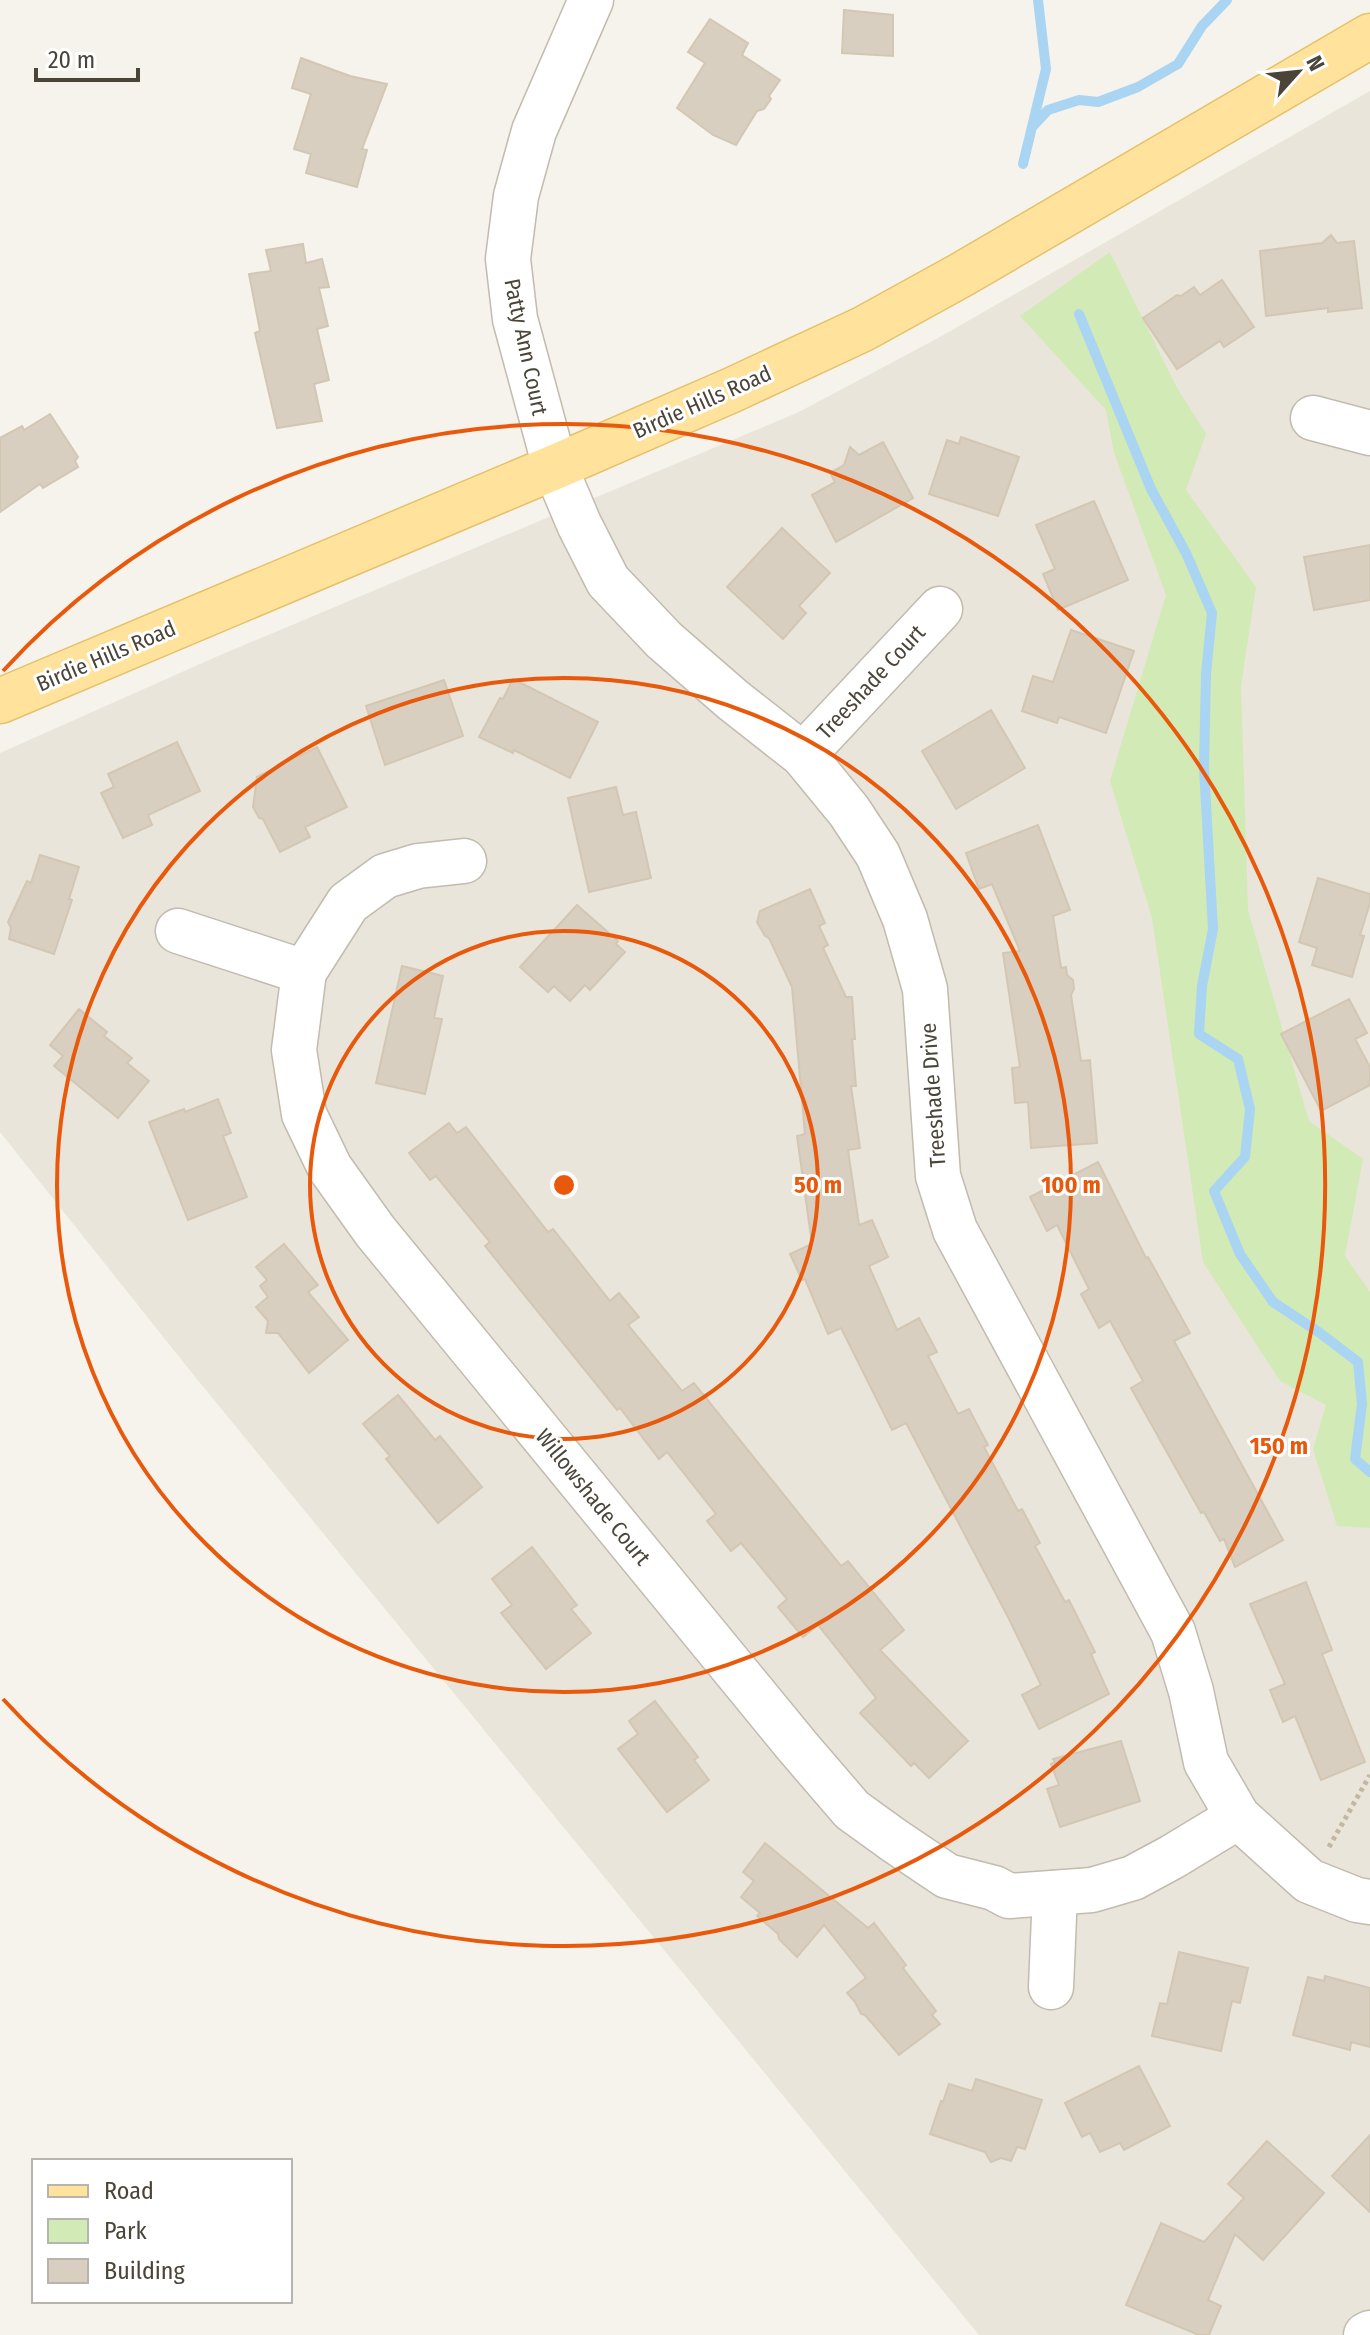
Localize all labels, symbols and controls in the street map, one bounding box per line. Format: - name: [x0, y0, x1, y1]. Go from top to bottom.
- scale bar: [36, 32, 138, 82]
- north arrow: [1258, 32, 1338, 112]
- text: 20 m: [48, 46, 95, 74]
- text: N: [1300, 51, 1330, 75]
- street label: Patty Ann Court: [498, 276, 554, 419]
- street label: Birdie Hills Road: [629, 359, 775, 445]
- street label: Birdie Hills Road: [32, 615, 180, 697]
- street label: Treeshade Court: [811, 619, 931, 745]
- street label: Treeshade Drive: [914, 1022, 952, 1168]
- centre of rings: [550, 1171, 578, 1199]
- text: 50 m: [794, 1171, 842, 1199]
- text: 100 m: [1041, 1171, 1101, 1199]
- street label: Willowshade Court: [530, 1423, 657, 1571]
- text: 150 m: [1250, 1432, 1308, 1460]
- legend: [32, 2159, 292, 2303]
- text: Road: [104, 2177, 154, 2205]
- text: Park: [104, 2217, 147, 2245]
- text: Building: [104, 2257, 186, 2285]

